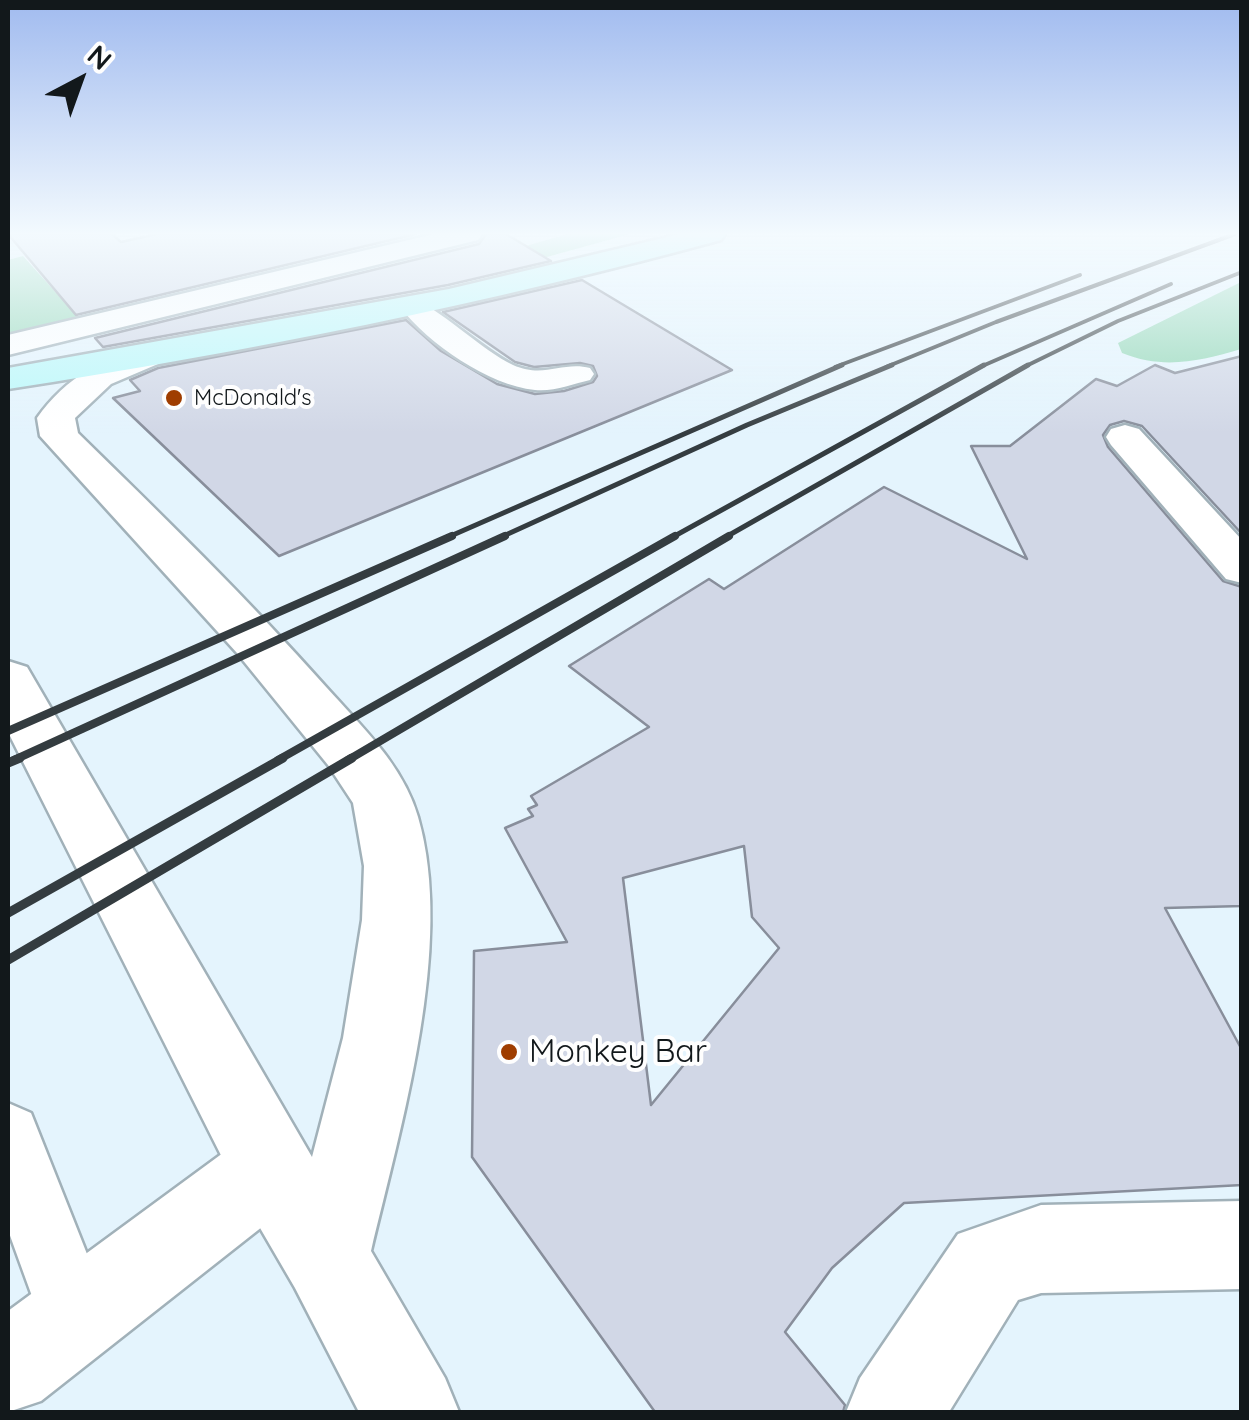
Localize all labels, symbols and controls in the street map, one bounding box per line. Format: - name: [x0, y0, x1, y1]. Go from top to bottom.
- north arrow: [30, 30, 130, 130]
- text: N: [81, 37, 119, 77]
- place label: McDonald's: [194, 385, 312, 411]
- marker: McDonald's: [163, 387, 185, 409]
- place label: Monkey Bar: [529, 1033, 707, 1071]
- marker: Monkey Bar: [498, 1041, 520, 1063]

